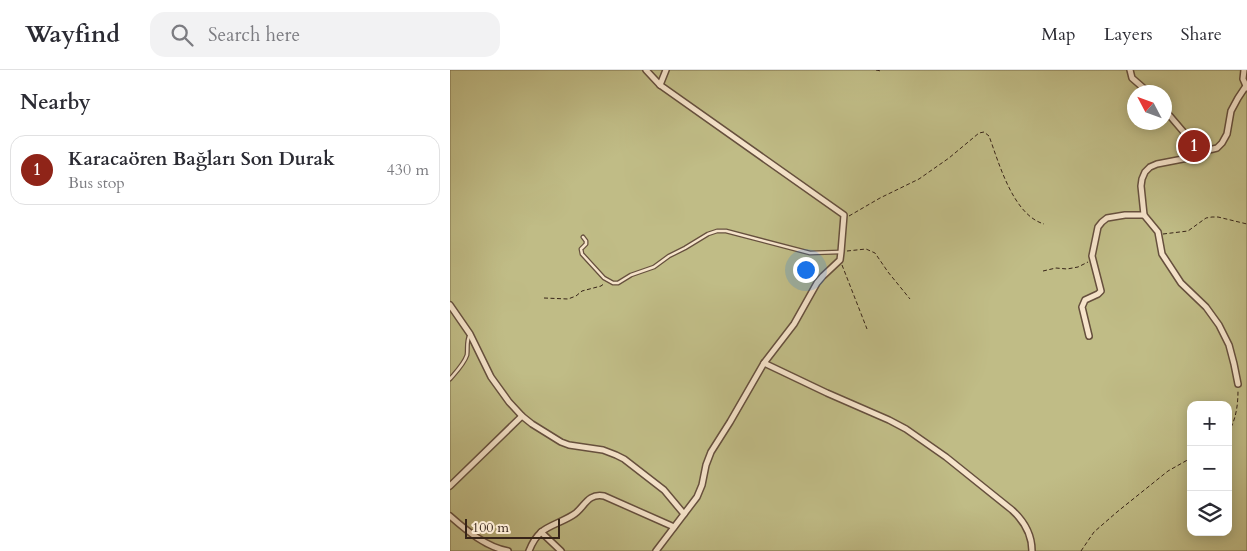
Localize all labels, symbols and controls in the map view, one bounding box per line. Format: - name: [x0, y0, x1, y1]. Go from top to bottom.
- search box: [150, 12, 500, 57]
- text: Wayfind: [25, 18, 120, 51]
- icon: search: [168, 21, 196, 49]
- text: Search here: [208, 22, 300, 48]
- text: Map: [1041, 22, 1076, 47]
- text: Layers: [1104, 22, 1153, 47]
- text: Share: [1181, 22, 1222, 47]
- north arrow: [1127, 85, 1172, 130]
- text: Nearby: [20, 88, 91, 117]
- pin: 1: [1178, 127, 1210, 165]
- text: Karacaören Bağları Son Durak: [68, 146, 335, 172]
- text: 1: [33, 159, 41, 181]
- text: 430 m: [387, 159, 429, 181]
- text: Bus stop: [68, 172, 125, 194]
- your location: [793, 257, 819, 283]
- map controls: [1187, 401, 1232, 536]
- button: +: [1187, 401, 1232, 446]
- button: −: [1187, 446, 1232, 491]
- button: layers: [1187, 491, 1232, 536]
- scale bar: [465, 516, 560, 539]
- text: 100 m: [472, 518, 509, 537]

